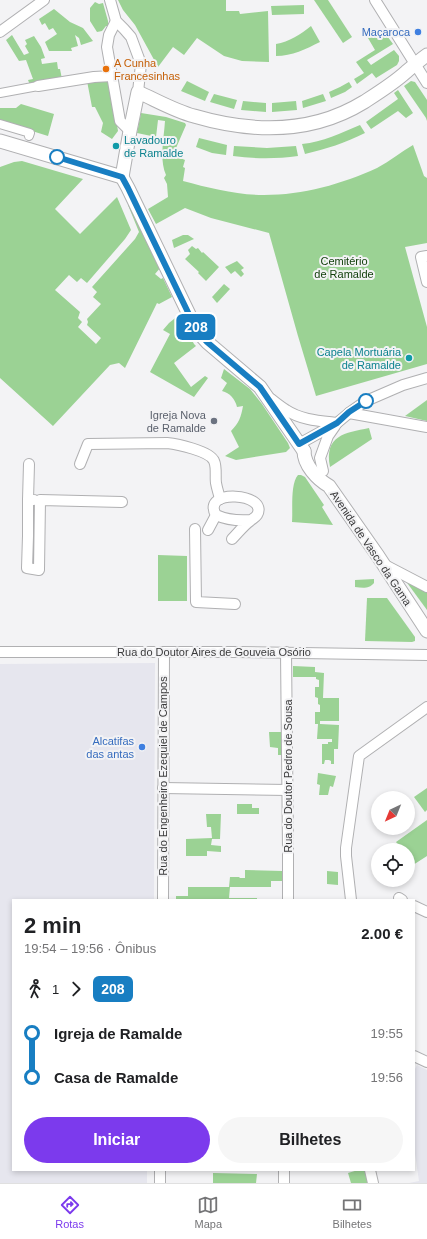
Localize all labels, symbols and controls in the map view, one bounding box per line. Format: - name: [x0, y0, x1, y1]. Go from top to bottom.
- place label: Maçaroca: [362, 26, 411, 38]
- marker: Maçaroca: [413, 27, 423, 37]
- place label: A Cunha Francesinhas: [114, 57, 181, 82]
- marker: A Cunha Francesinhas: [101, 64, 111, 74]
- place label: Lavadouro de Ramalde: [124, 134, 183, 159]
- marker: Lavadouro de Ramalde: [111, 141, 121, 151]
- unlabelled marker: [49, 149, 65, 165]
- park label: Cemitério de Ramalde: [314, 255, 374, 280]
- line badge: 208: [173, 314, 219, 340]
- text: 208: [184, 319, 208, 335]
- place label: Capela Mortuária de Ramalde: [317, 346, 402, 371]
- marker: Capela Mortuária de Ramalde: [404, 353, 414, 363]
- unlabelled marker: [358, 393, 374, 409]
- place label: Igreja Nova de Ramalde: [147, 409, 207, 434]
- marker: Igreja Nova de Ramalde: [209, 416, 219, 426]
- street label: Avenida de Vasco da Gama: [328, 488, 414, 608]
- street label: Rua do Doutor Aires de Gouveia Osório: [117, 646, 311, 658]
- street label: Rua do Engenheiro Ezequiel de Campos: [157, 676, 169, 876]
- street label: Rua do Doutor Pedro de Sousa: [282, 698, 294, 853]
- place label: Alcatifas das antas: [86, 735, 134, 760]
- marker: Alcatifas das antas: [137, 742, 147, 752]
- north arrow: [371, 791, 415, 835]
- map controls: [371, 791, 415, 887]
- button: locate: [371, 843, 415, 887]
- text: 2 min: [24, 913, 81, 938]
- text: 2.00 €: [361, 925, 403, 942]
- text: 19:54 – 19:56 · Ônibus: [24, 941, 156, 956]
- icon: walk: [24, 978, 46, 1000]
- icon: forward: [65, 978, 87, 1000]
- text: 208: [101, 981, 125, 997]
- text: 1: [52, 982, 59, 997]
- text: Igreja de Ramalde: [54, 1025, 182, 1042]
- text: 19:55: [370, 1026, 403, 1041]
- text: Casa de Ramalde: [54, 1069, 178, 1086]
- text: 19:56: [370, 1070, 403, 1085]
- button: Iniciar: [24, 1117, 210, 1163]
- button: Bilhetes: [218, 1117, 403, 1163]
- tab: Rotas: [55, 1194, 84, 1230]
- tab: Mapa: [195, 1194, 222, 1230]
- tab: Bilhetes: [333, 1194, 372, 1230]

